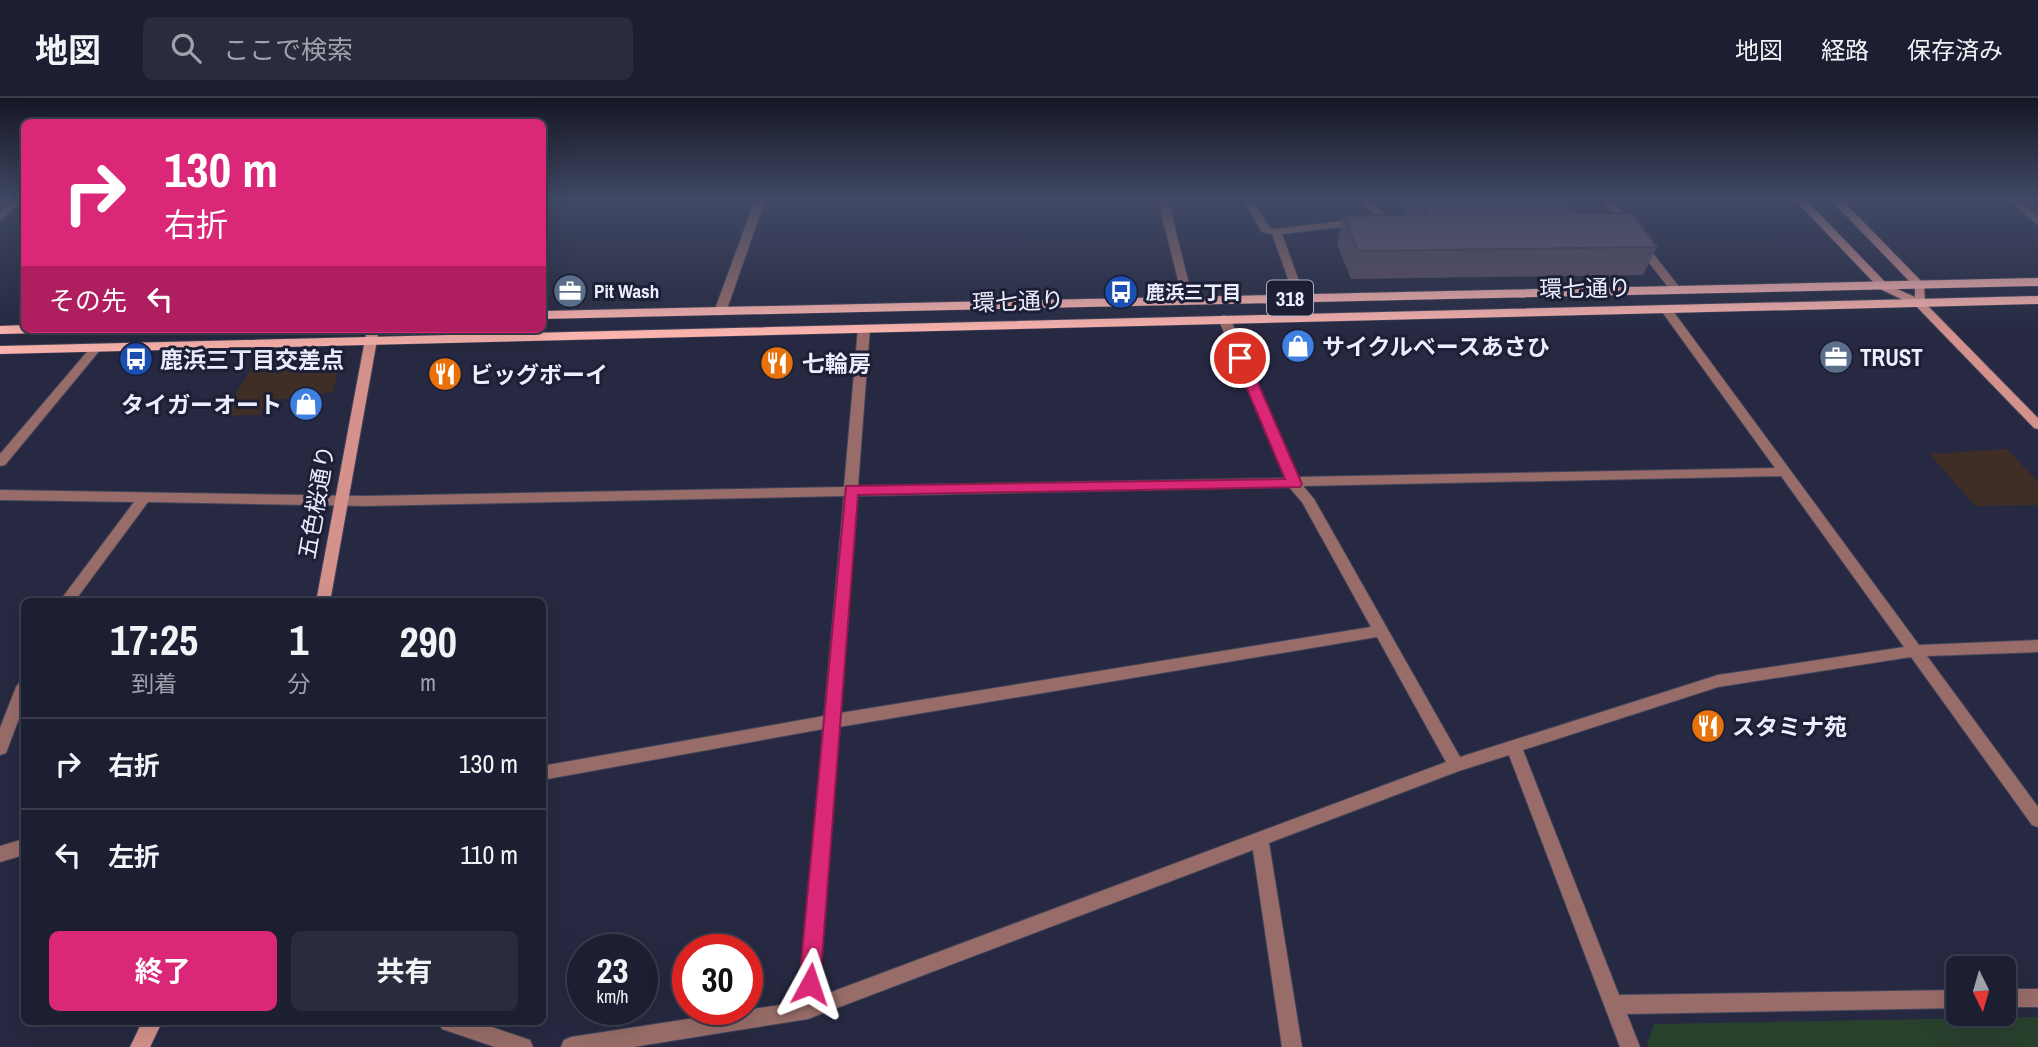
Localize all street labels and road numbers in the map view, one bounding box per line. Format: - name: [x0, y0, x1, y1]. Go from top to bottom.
- street label: 環七通り: [1539, 272, 1631, 304]
- road number: 318: [1267, 280, 1313, 316]
- street label: 環七通り: [971, 284, 1065, 318]
- street label: 五色桜通り: [291, 443, 341, 561]

